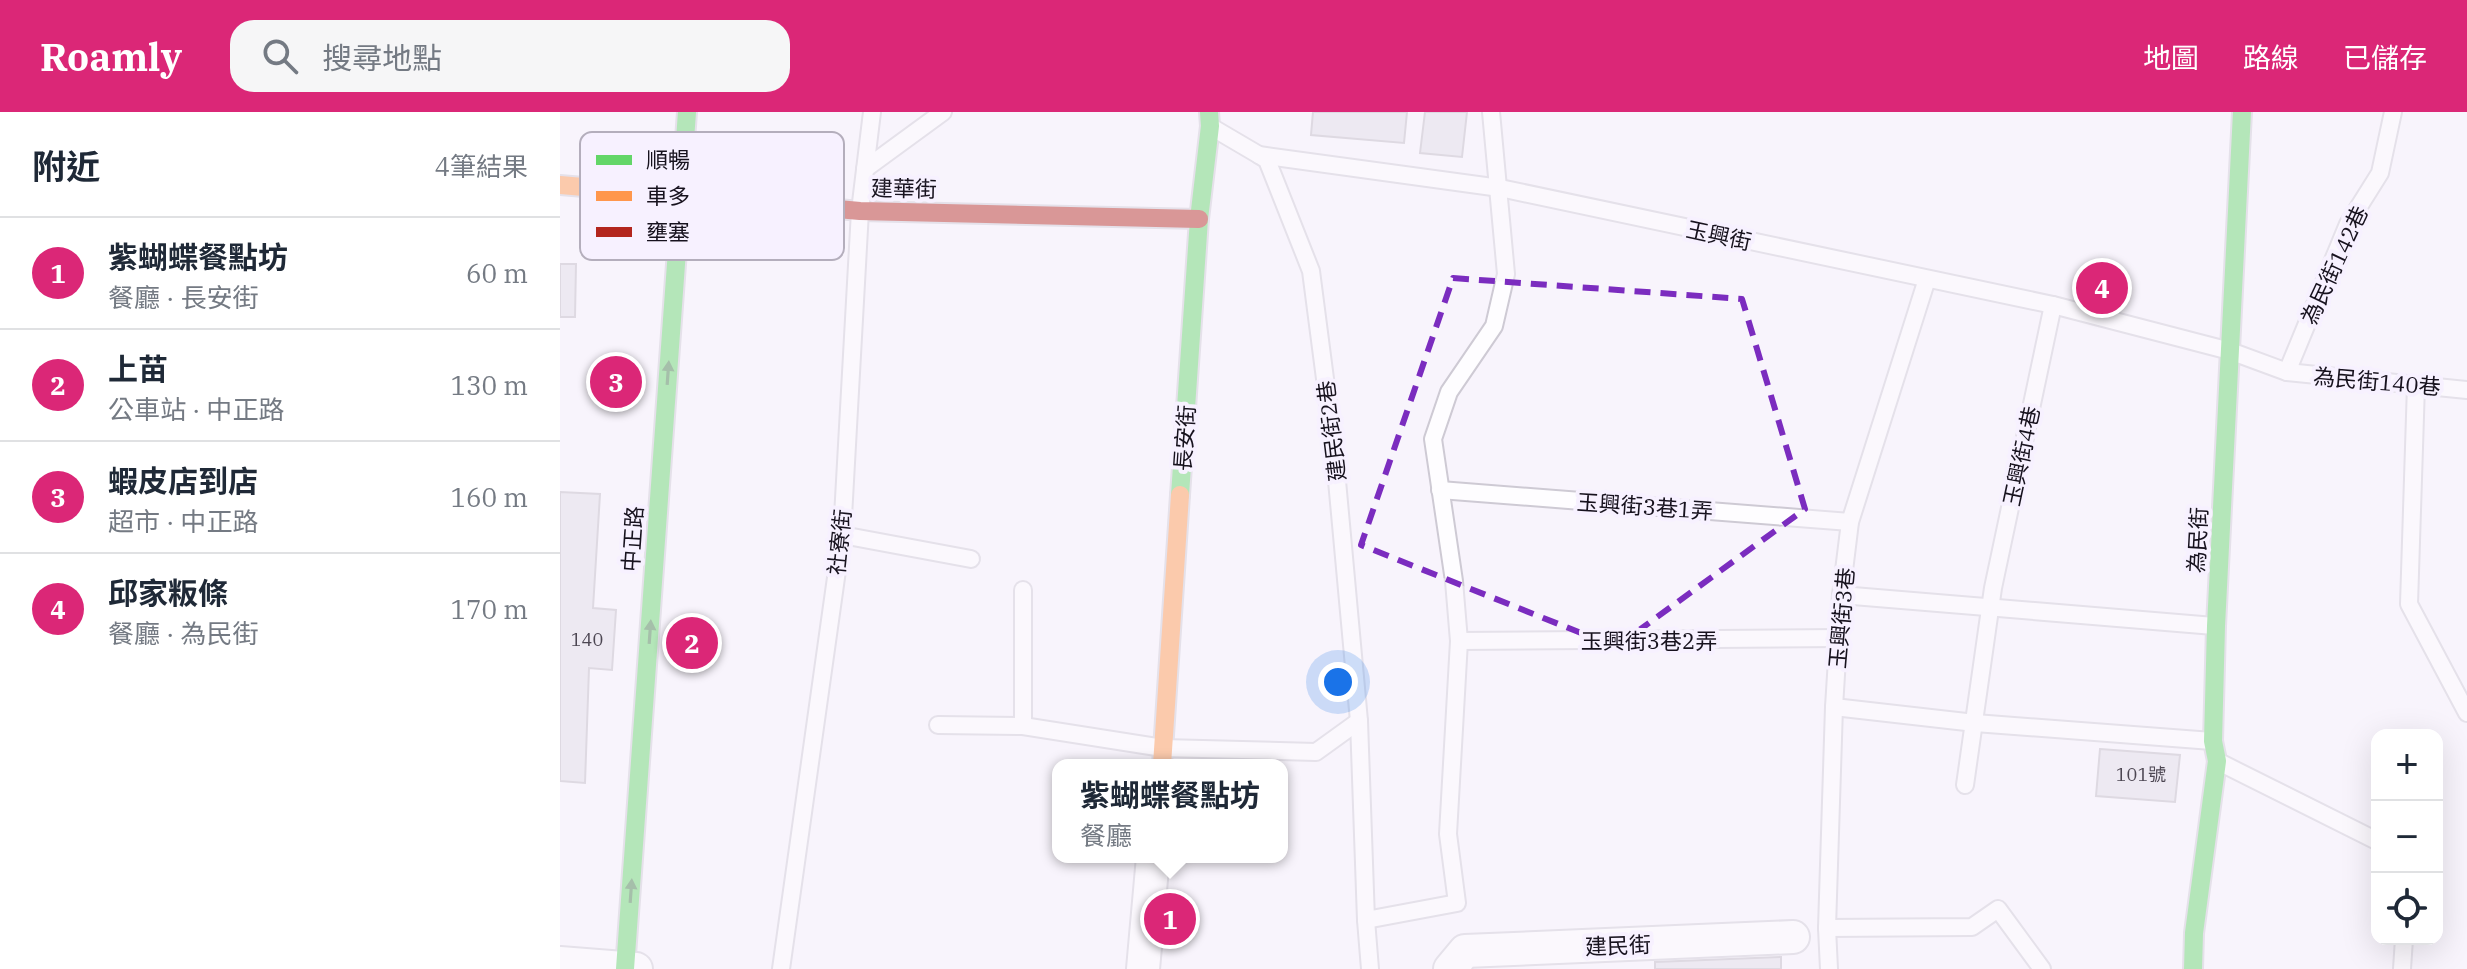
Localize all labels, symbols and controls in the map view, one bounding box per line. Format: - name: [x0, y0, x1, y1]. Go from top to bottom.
- search box: [230, 20, 790, 92]
- text: Roamly: [40, 32, 182, 81]
- icon: search: [258, 34, 302, 78]
- text: 搜尋地點: [322, 38, 442, 77]
- text: 地圖: [2143, 39, 2199, 76]
- text: 路線: [2243, 39, 2299, 76]
- text: 已儲存: [2343, 39, 2427, 76]
- legend: [580, 132, 844, 260]
- text: 附近: [32, 144, 100, 188]
- text: 順暢: [646, 145, 690, 174]
- text: 4筆結果: [434, 149, 528, 183]
- street label: 建華街: [871, 173, 937, 203]
- text: 車多: [646, 181, 690, 210]
- street label: 為民街142巷: [2294, 201, 2374, 329]
- street label: 玉興街: [1684, 214, 1754, 256]
- text: 壅塞: [646, 217, 690, 246]
- text: 紫蝴蝶餐點坊: [108, 237, 288, 276]
- text: 1: [50, 256, 66, 290]
- text: 60 m: [466, 256, 528, 290]
- pin: 4: [2076, 258, 2128, 318]
- text: 餐廳 · 長安街: [108, 280, 259, 314]
- text: 上苗: [108, 349, 168, 388]
- pin: 3: [590, 352, 642, 412]
- one-way arrow: [662, 360, 675, 385]
- street label: 為民街140巷: [2312, 361, 2442, 401]
- text: 2: [50, 368, 66, 402]
- text: 130 m: [450, 368, 528, 402]
- street label: 建民街2巷: [1310, 379, 1352, 483]
- text: 公車站 · 中正路: [108, 392, 285, 426]
- street label: 玉興街4巷: [1996, 403, 2046, 509]
- street label: 長安街: [1167, 404, 1201, 472]
- text: 蝦皮店到店: [108, 461, 258, 500]
- text: 3: [50, 480, 66, 514]
- text: 160 m: [450, 480, 528, 514]
- street label: 玉興街3巷1弄: [1576, 487, 1714, 525]
- text: 超市 · 中正路: [108, 504, 259, 538]
- street label: 中正路: [615, 505, 649, 573]
- street label: 為民街: [2181, 506, 2213, 574]
- street label: 社寮街: [821, 508, 857, 576]
- street label: 玉興街3巷: [1822, 566, 1860, 670]
- text: 邱家粄條: [108, 573, 228, 612]
- text: 4: [50, 592, 66, 626]
- text: 170 m: [450, 592, 528, 626]
- pin: 2: [666, 613, 718, 673]
- text: 餐廳 · 為民街: [108, 616, 259, 650]
- one-way arrow: [644, 619, 657, 644]
- street label: 玉興街3巷2弄: [1581, 626, 1717, 655]
- house number: 140: [571, 628, 603, 651]
- your location: [1318, 662, 1358, 702]
- map controls: [2371, 729, 2443, 945]
- button: +: [2371, 729, 2443, 801]
- popup: [1052, 759, 1288, 863]
- house number: 101號: [2116, 763, 2166, 786]
- text: 紫蝴蝶餐點坊: [1080, 775, 1260, 814]
- button: −: [2371, 801, 2443, 873]
- text: 餐廳: [1080, 818, 1132, 852]
- button: locate: [2371, 873, 2443, 945]
- one-way arrow: [625, 878, 638, 903]
- pin: 1: [1144, 889, 1196, 949]
- street label: 建民街: [1585, 929, 1651, 961]

